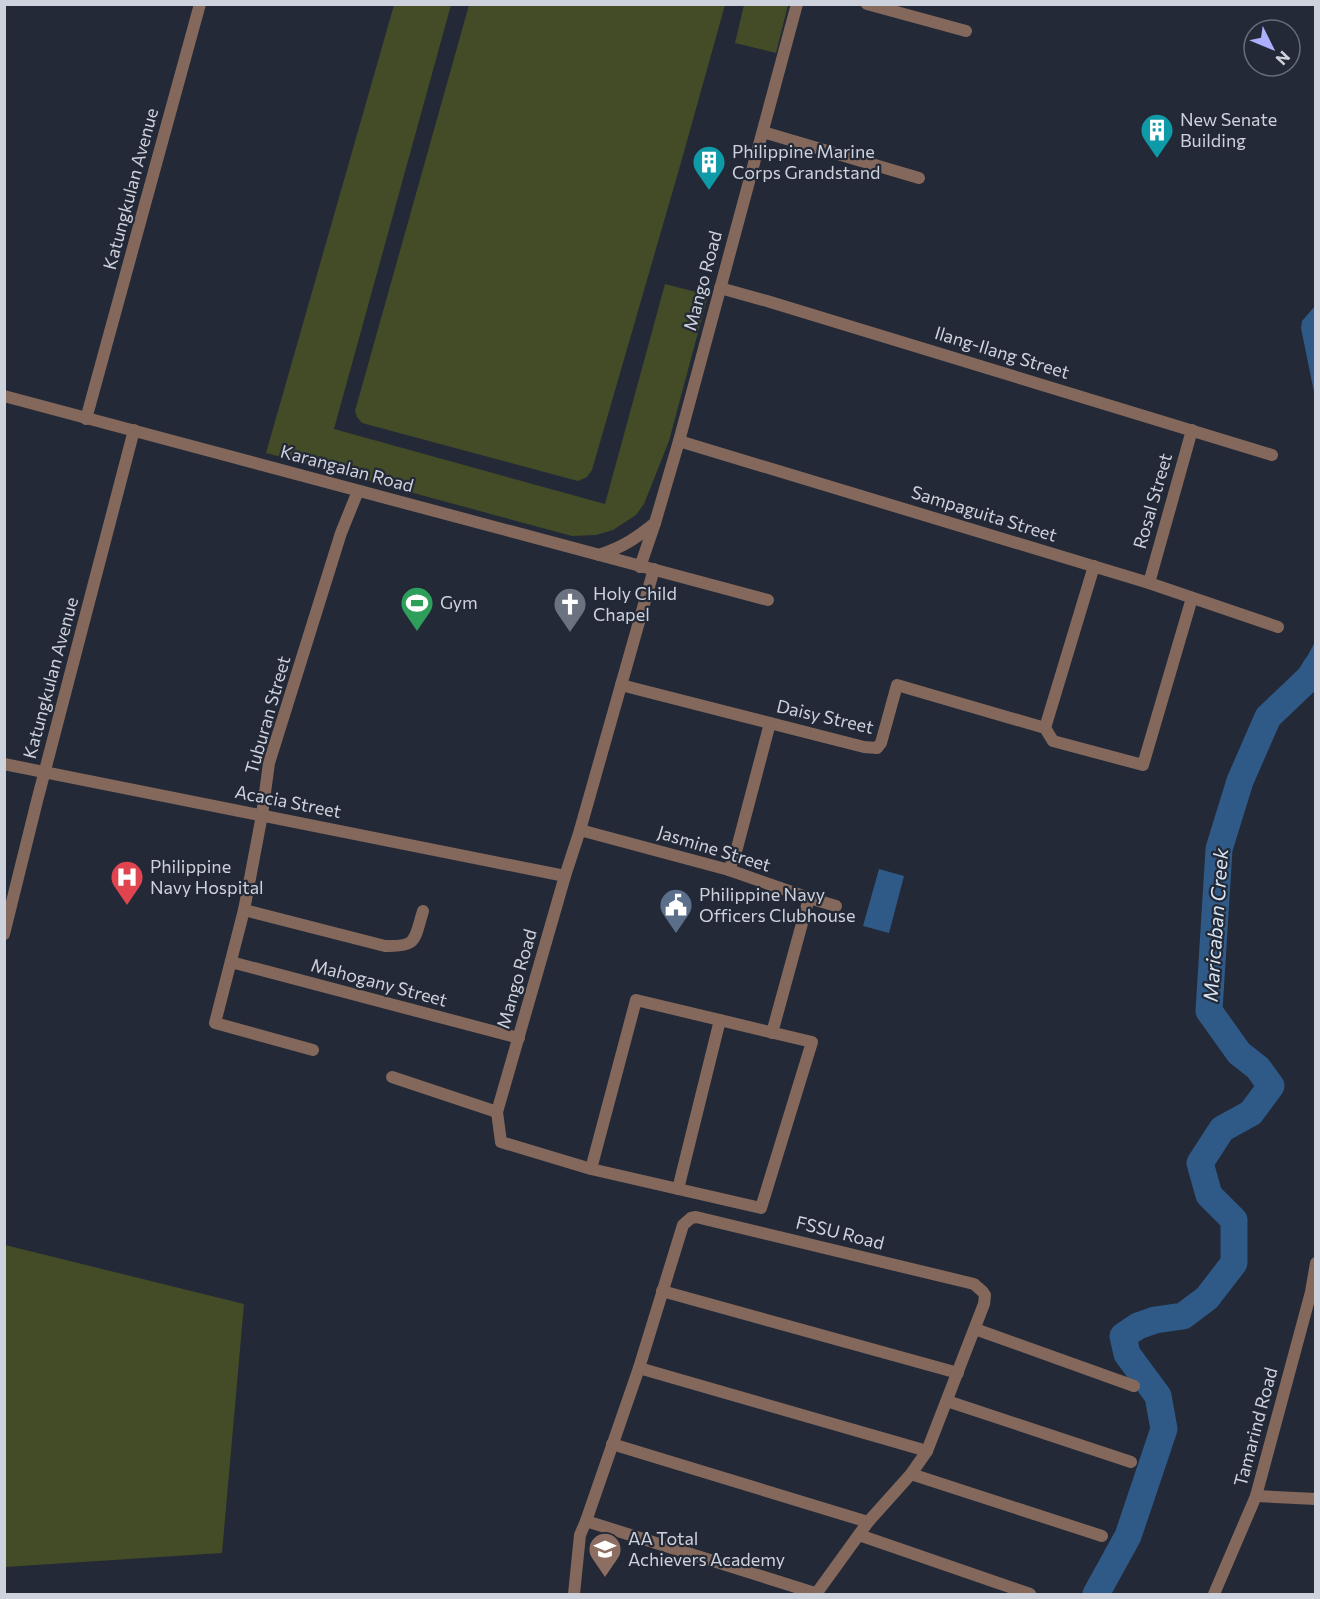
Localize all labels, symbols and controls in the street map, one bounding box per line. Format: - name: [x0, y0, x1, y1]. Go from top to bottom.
- north arrow: [1242, 18, 1302, 78]
- text: N: [1272, 48, 1294, 69]
- street label: Katungkulan Avenue: [98, 105, 162, 272]
- place label: New Senate Building: [1180, 108, 1277, 151]
- building icon: New Senate Building: [1139, 112, 1175, 159]
- place label: Philippine Marine Corps Grandstand: [732, 140, 880, 183]
- building icon: Philippine Marine Corps Grandstand: [691, 144, 727, 191]
- street label: Mango Road: [678, 228, 726, 333]
- street label: Ilang-Ilang Street: [932, 321, 1072, 383]
- street label: Karangalan Road: [278, 440, 416, 496]
- street label: Rosal Street: [1128, 450, 1176, 551]
- street label: Sampaguita Street: [909, 480, 1060, 546]
- place label: Holy Child Chapel: [593, 582, 677, 625]
- sports icon: Gym: [399, 585, 435, 632]
- church icon: Holy Child Chapel: [552, 586, 588, 633]
- place label: Gym: [440, 591, 478, 613]
- street label: Katungkulan Avenue: [18, 594, 82, 761]
- street label: Tuburan Street: [240, 653, 294, 776]
- street label: Daisy Street: [775, 694, 876, 738]
- street label: Acacia Street: [233, 780, 343, 822]
- street label: Jasmine Street: [655, 820, 774, 876]
- water label: Maricaban Creek: [1198, 846, 1232, 1002]
- place label: Philippine Navy Hospital: [150, 855, 264, 898]
- hospital icon: Philippine Navy Hospital: [109, 859, 145, 906]
- place label: Philippine Navy Officers Clubhouse: [699, 883, 855, 926]
- public building icon: Philippine Navy Officers Clubhouse: [658, 887, 694, 934]
- street label: Mango Road: [491, 926, 541, 1031]
- street label: Mahogany Street: [309, 953, 450, 1011]
- street label: FSSU Road: [794, 1210, 887, 1254]
- street label: Tamarind Road: [1229, 1365, 1282, 1489]
- place label: AA Total Achievers Academy: [628, 1527, 785, 1570]
- school or university icon: AA Total Achievers Academy: [587, 1531, 623, 1578]

